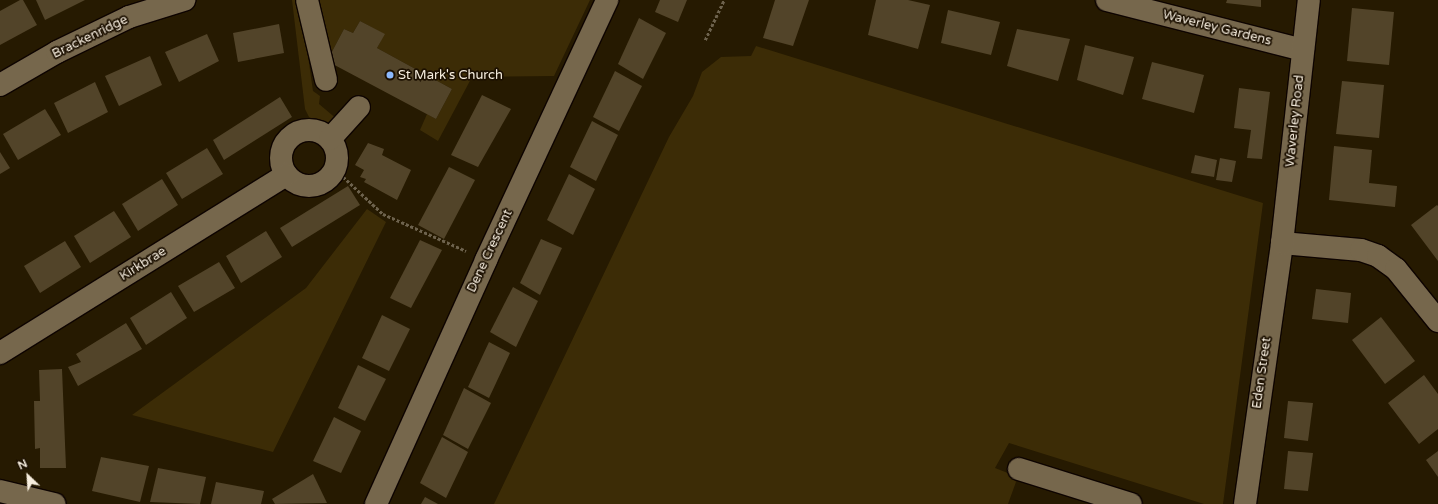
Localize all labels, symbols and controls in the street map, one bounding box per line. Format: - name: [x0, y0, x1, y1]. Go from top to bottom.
- street label: Waverley Gardens: [1161, 7, 1273, 49]
- street label: Brackenridge: [50, 12, 130, 62]
- place label: St Mark's Church: [398, 67, 503, 83]
- marker: St Mark's Church: [385, 70, 395, 80]
- street label: Waverley Road: [1282, 74, 1308, 168]
- street label: Dene Crescent: [464, 207, 516, 295]
- street label: Kirkbrae: [117, 244, 169, 284]
- street label: Eden Street: [1249, 336, 1275, 410]
- north arrow: [8, 456, 48, 496]
- text: N: [16, 457, 29, 472]

